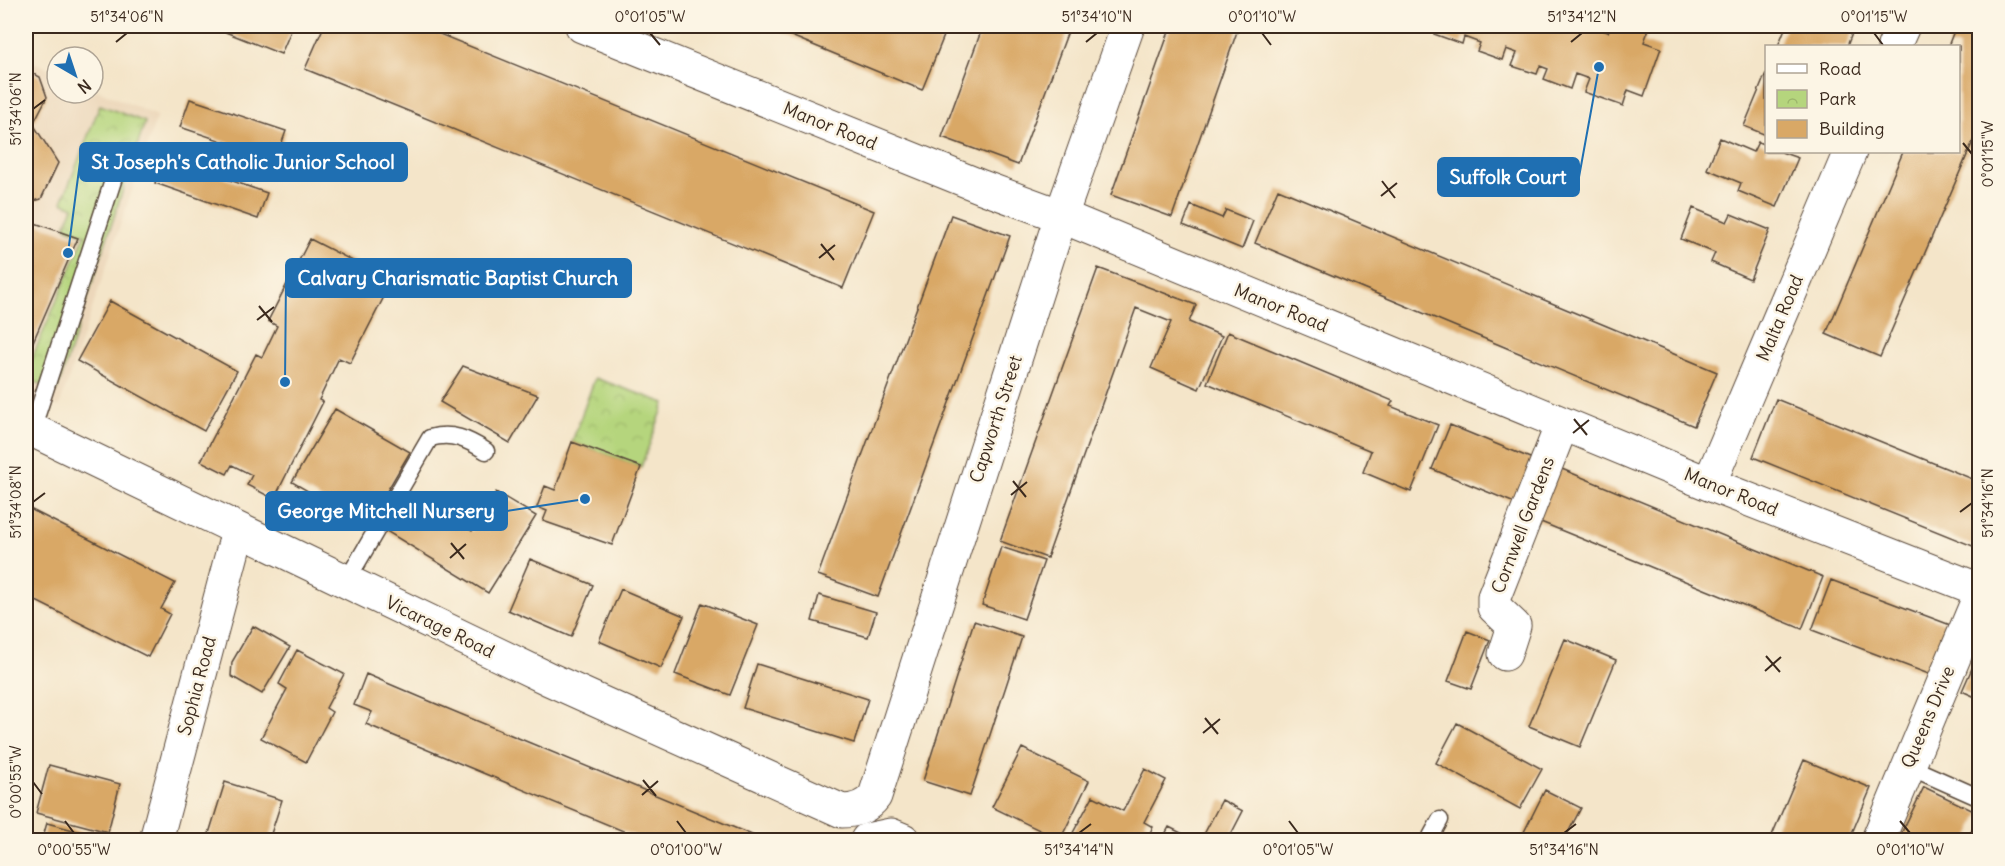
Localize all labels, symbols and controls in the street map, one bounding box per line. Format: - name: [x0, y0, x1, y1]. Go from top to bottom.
- text: 51°34'06"N: [90, 7, 164, 26]
- text: 0°01'05"W: [615, 7, 686, 26]
- text: 51°34'10"N: [1062, 7, 1132, 26]
- text: 0°01'10"W: [1228, 7, 1296, 26]
- text: 51°34'12"N: [1547, 7, 1617, 26]
- text: 0°01'15"W: [1841, 7, 1908, 26]
- north arrow: [45, 45, 105, 105]
- legend: [1765, 45, 1960, 153]
- text: Road: [1819, 57, 1862, 80]
- text: 51°34'06"N: [6, 72, 25, 146]
- text: N: [74, 75, 95, 98]
- text: Park: [1819, 87, 1856, 110]
- street label: Manor Road: [780, 96, 881, 155]
- text: Building: [1819, 117, 1884, 140]
- text: 0°01'15"W: [1978, 120, 1997, 187]
- callout: St Joseph's Catholic Junior School: [80, 143, 407, 181]
- text: St Joseph's Catholic Junior School: [91, 149, 395, 174]
- callout: Suffolk Court: [1438, 158, 1579, 196]
- text: Suffolk Court: [1449, 164, 1567, 189]
- callout: Calvary Charismatic Baptist Church: [286, 259, 631, 297]
- text: Calvary Charismatic Baptist Church: [298, 265, 619, 290]
- street label: Malta Road: [1751, 271, 1808, 364]
- street label: Manor Road: [1231, 278, 1332, 337]
- street label: Capworth Street: [964, 352, 1027, 485]
- street label: Cornwell Gardens: [1486, 453, 1559, 597]
- street label: Manor Road: [1681, 462, 1782, 521]
- text: 51°34'08"N: [6, 465, 25, 539]
- text: 51°34'16"N: [1978, 468, 1997, 538]
- callout: George Mitchell Nursery: [266, 492, 507, 530]
- text: George Mitchell Nursery: [277, 498, 495, 523]
- street label: Vicarage Road: [382, 590, 499, 663]
- street label: Sophia Road: [172, 633, 221, 738]
- street label: Queens Drive: [1896, 662, 1959, 771]
- text: 0°00'55"W: [6, 745, 25, 819]
- text: 0°00'55"W: [37, 840, 111, 859]
- text: 0°01'00"W: [650, 840, 722, 859]
- text: 51°34'14"N: [1044, 840, 1114, 859]
- text: 0°01'05"W: [1263, 840, 1334, 859]
- text: 51°34'16"N: [1529, 840, 1599, 859]
- text: 0°01'10"W: [1876, 840, 1944, 859]

